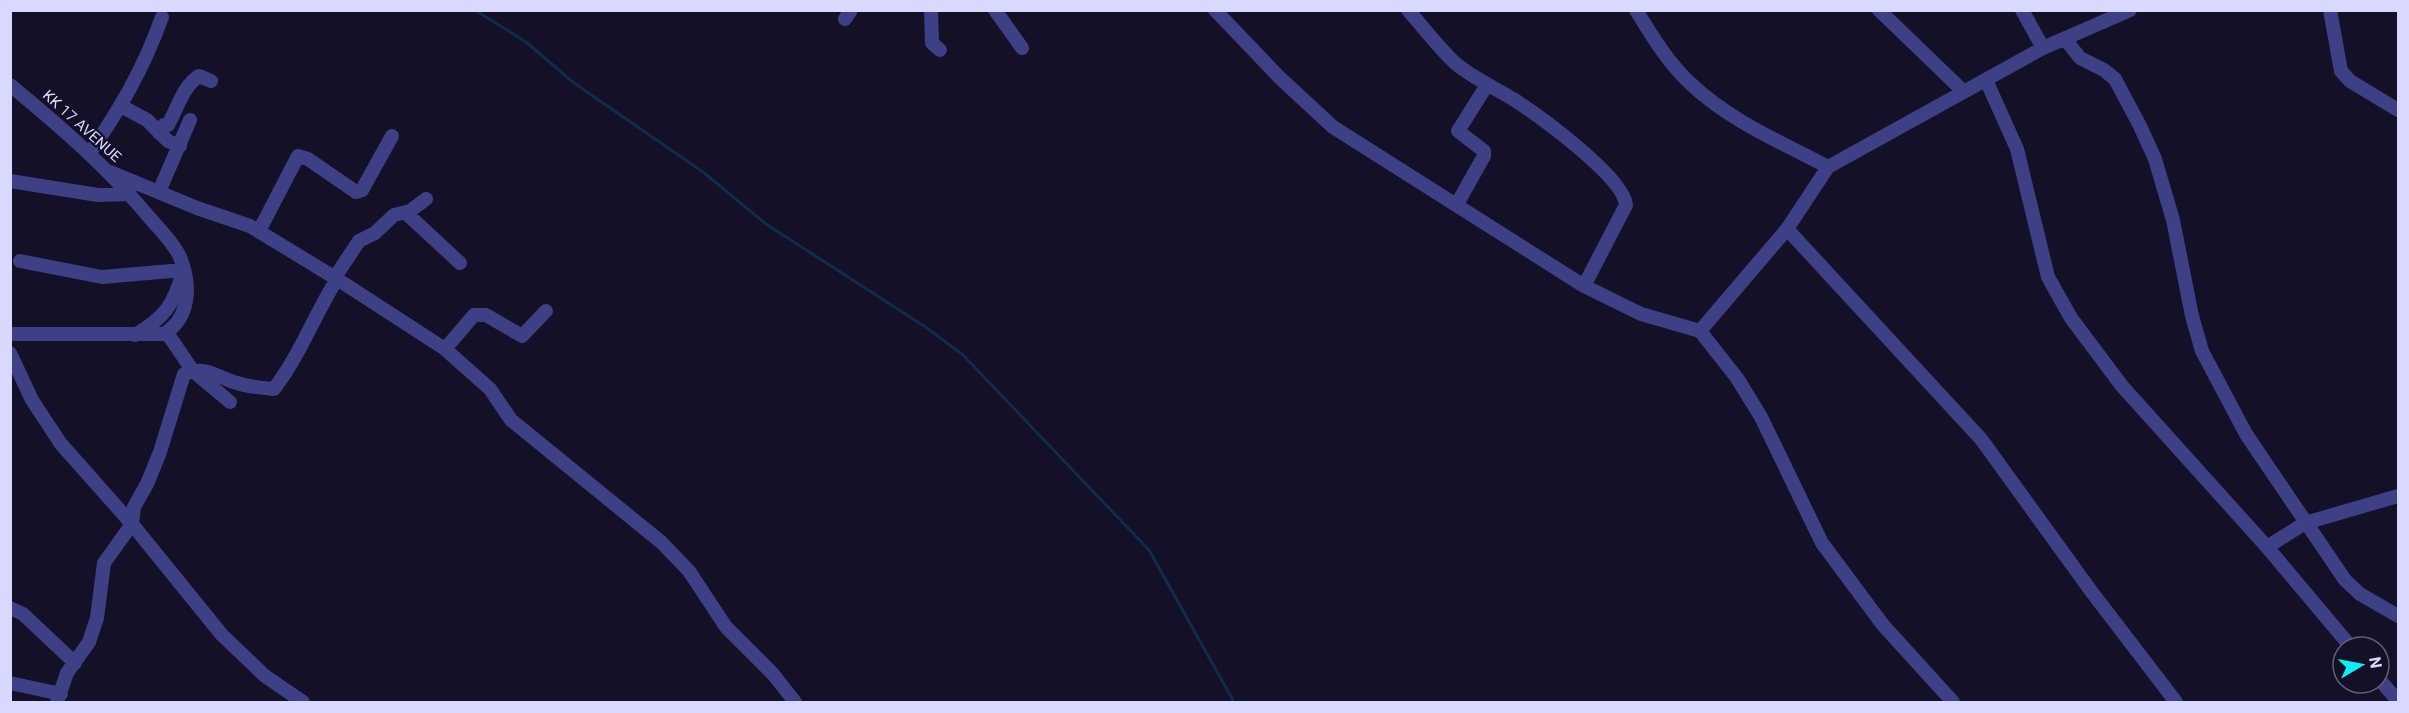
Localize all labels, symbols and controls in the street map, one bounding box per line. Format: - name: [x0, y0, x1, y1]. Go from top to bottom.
- street label: KK 17 AVENUE: [39, 86, 125, 166]
- north arrow: [2331, 635, 2391, 695]
- text: N: [2365, 655, 2386, 670]

